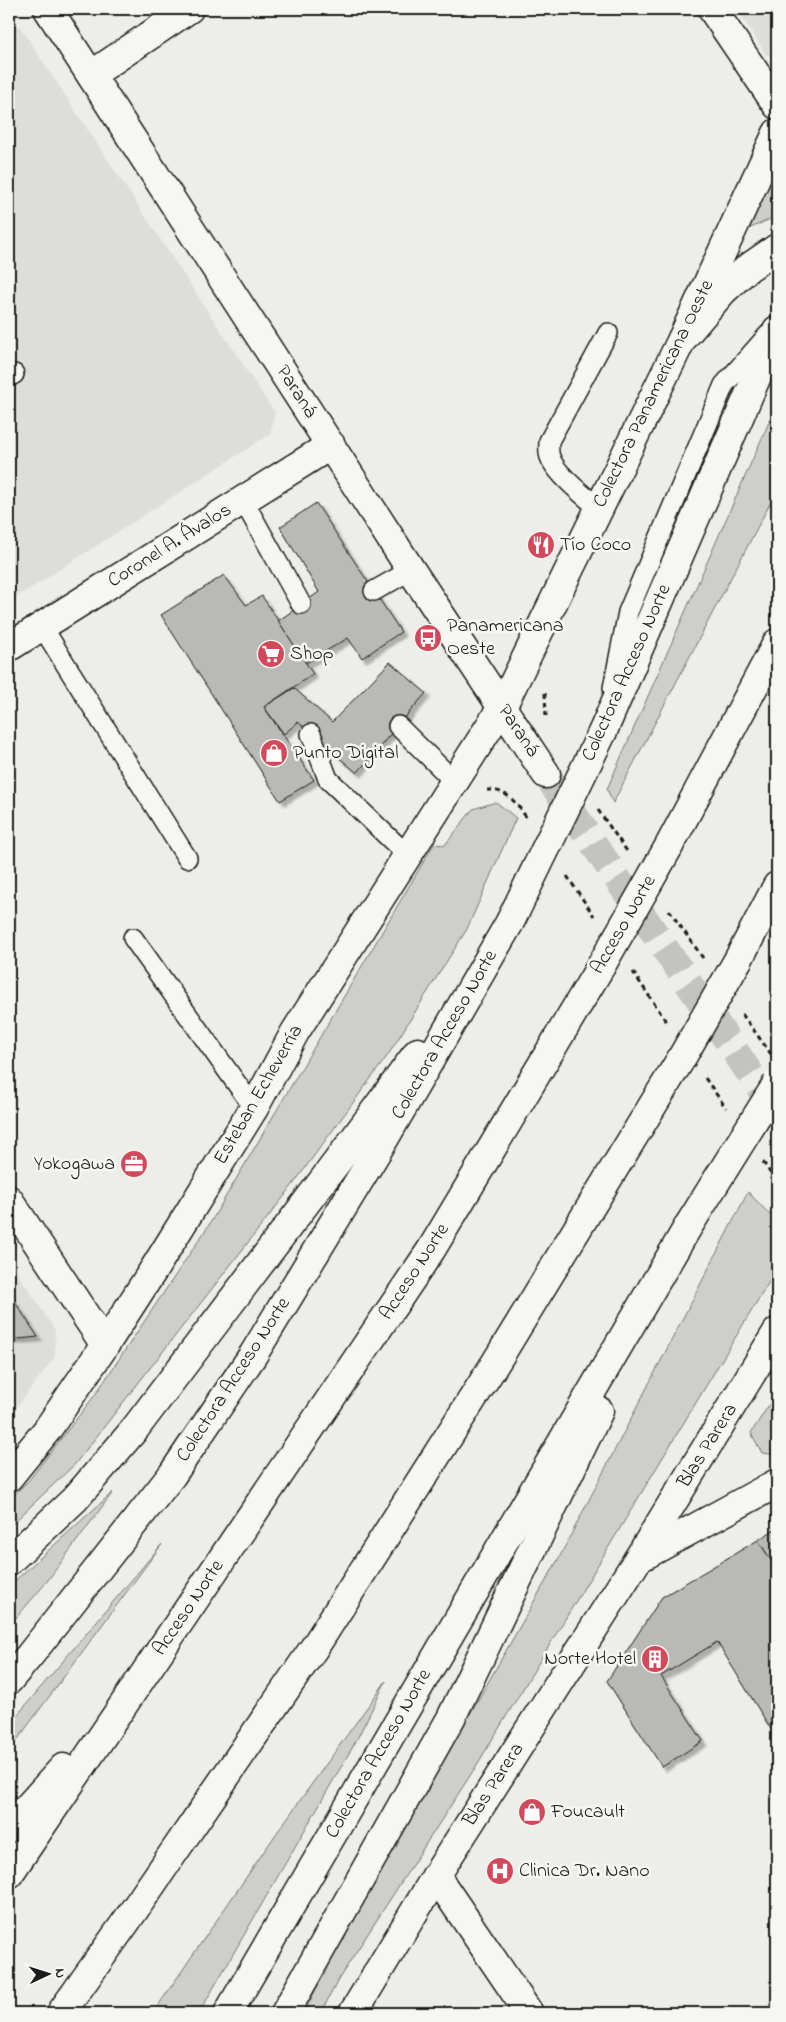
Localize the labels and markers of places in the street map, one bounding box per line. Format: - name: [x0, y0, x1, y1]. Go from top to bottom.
- restaurant icon: Tío Coco: [526, 530, 556, 560]
- place label: Tío Coco: [560, 531, 631, 560]
- place label: Panamericana Oeste: [447, 612, 563, 664]
- bus stop icon: Panamericana Oeste: [413, 623, 443, 653]
- supermarket icon: Shop: [256, 639, 286, 669]
- place label: Shop: [290, 640, 334, 669]
- shop icon: Punto Digital: [259, 738, 289, 768]
- place label: Punto Digital: [293, 739, 399, 769]
- office icon: Yokogawa: [119, 1149, 149, 1179]
- place label: Yokogawa: [34, 1150, 115, 1180]
- building icon: Norte Hotel: [640, 1644, 670, 1674]
- place label: Norte Hotel: [544, 1645, 636, 1674]
- shop icon: Foucault: [517, 1797, 547, 1827]
- place label: Foucault: [550, 1798, 625, 1827]
- hospital icon: Clinica Dr. Nano: [485, 1856, 515, 1886]
- place label: Clinica Dr. Nano: [519, 1857, 650, 1886]

